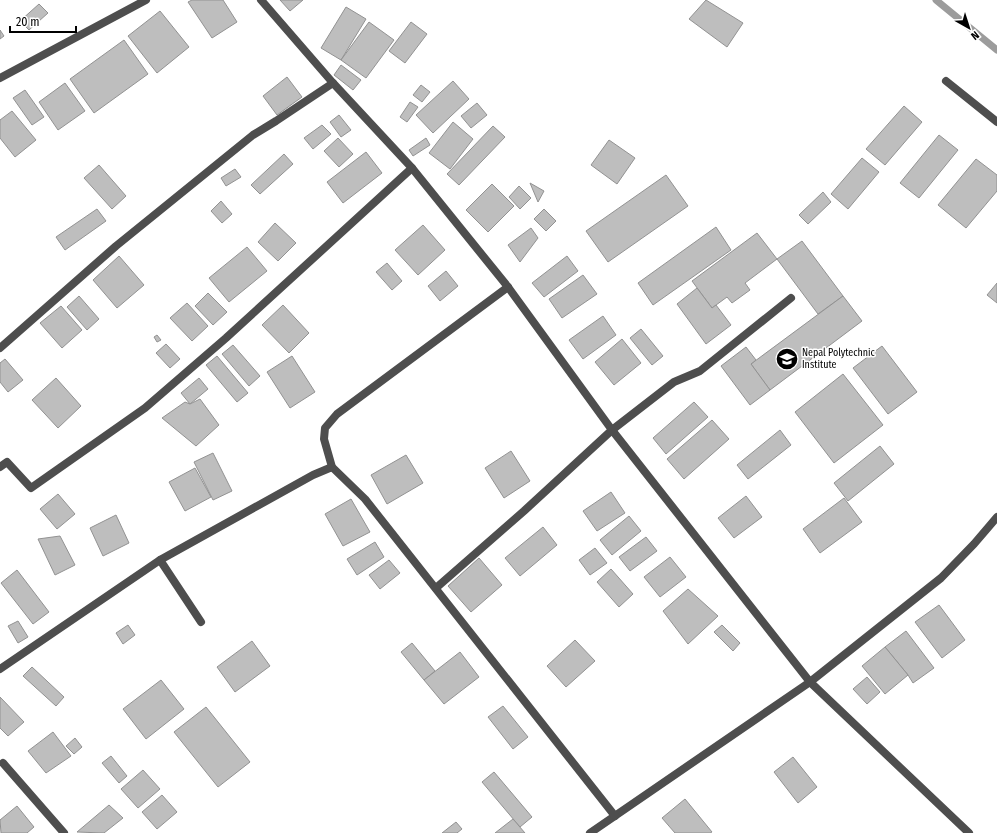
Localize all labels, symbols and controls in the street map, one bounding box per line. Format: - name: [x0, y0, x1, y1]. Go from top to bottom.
- scale bar: [10, 8, 76, 34]
- north arrow: [949, 8, 989, 48]
- text: 20 m: [16, 15, 40, 29]
- text: N: [968, 28, 982, 43]
- school or university icon: Nepal Polytechnic Institute: [774, 346, 800, 372]
- place label: Nepal Polytechnic Institute: [802, 347, 876, 371]

